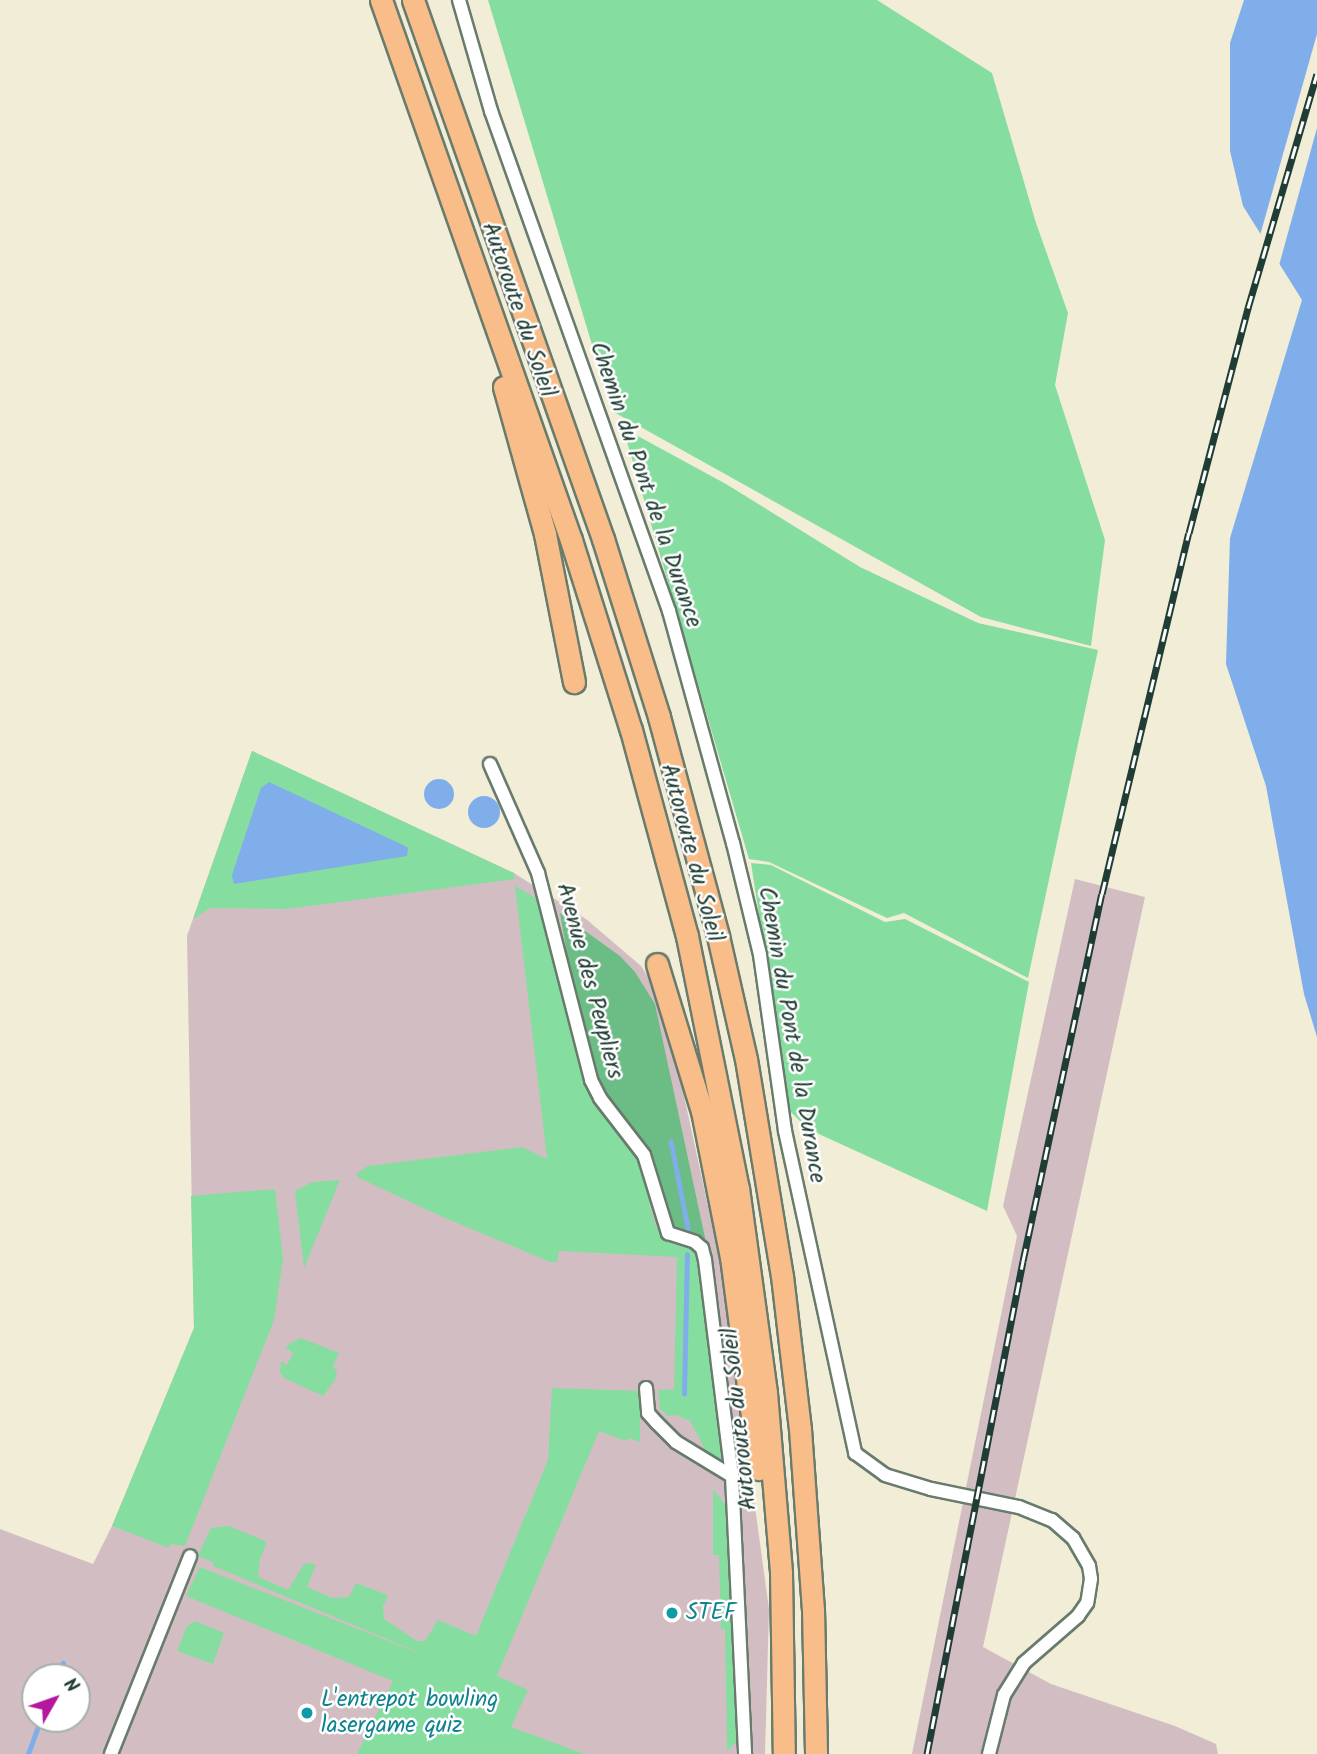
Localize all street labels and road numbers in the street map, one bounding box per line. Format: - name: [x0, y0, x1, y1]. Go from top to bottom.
- street label: Autoroute du Soleil: [475, 219, 561, 401]
- street label: Chemin du Pont de la Durance: [583, 338, 707, 632]
- street label: Autoroute du Soleil: [654, 761, 728, 945]
- street label: Avenue des Peupliers: [550, 880, 628, 1082]
- street label: Chemin du Pont de la Durance: [751, 885, 831, 1185]
- street label: Autoroute du Soleil: [717, 1326, 763, 1512]

